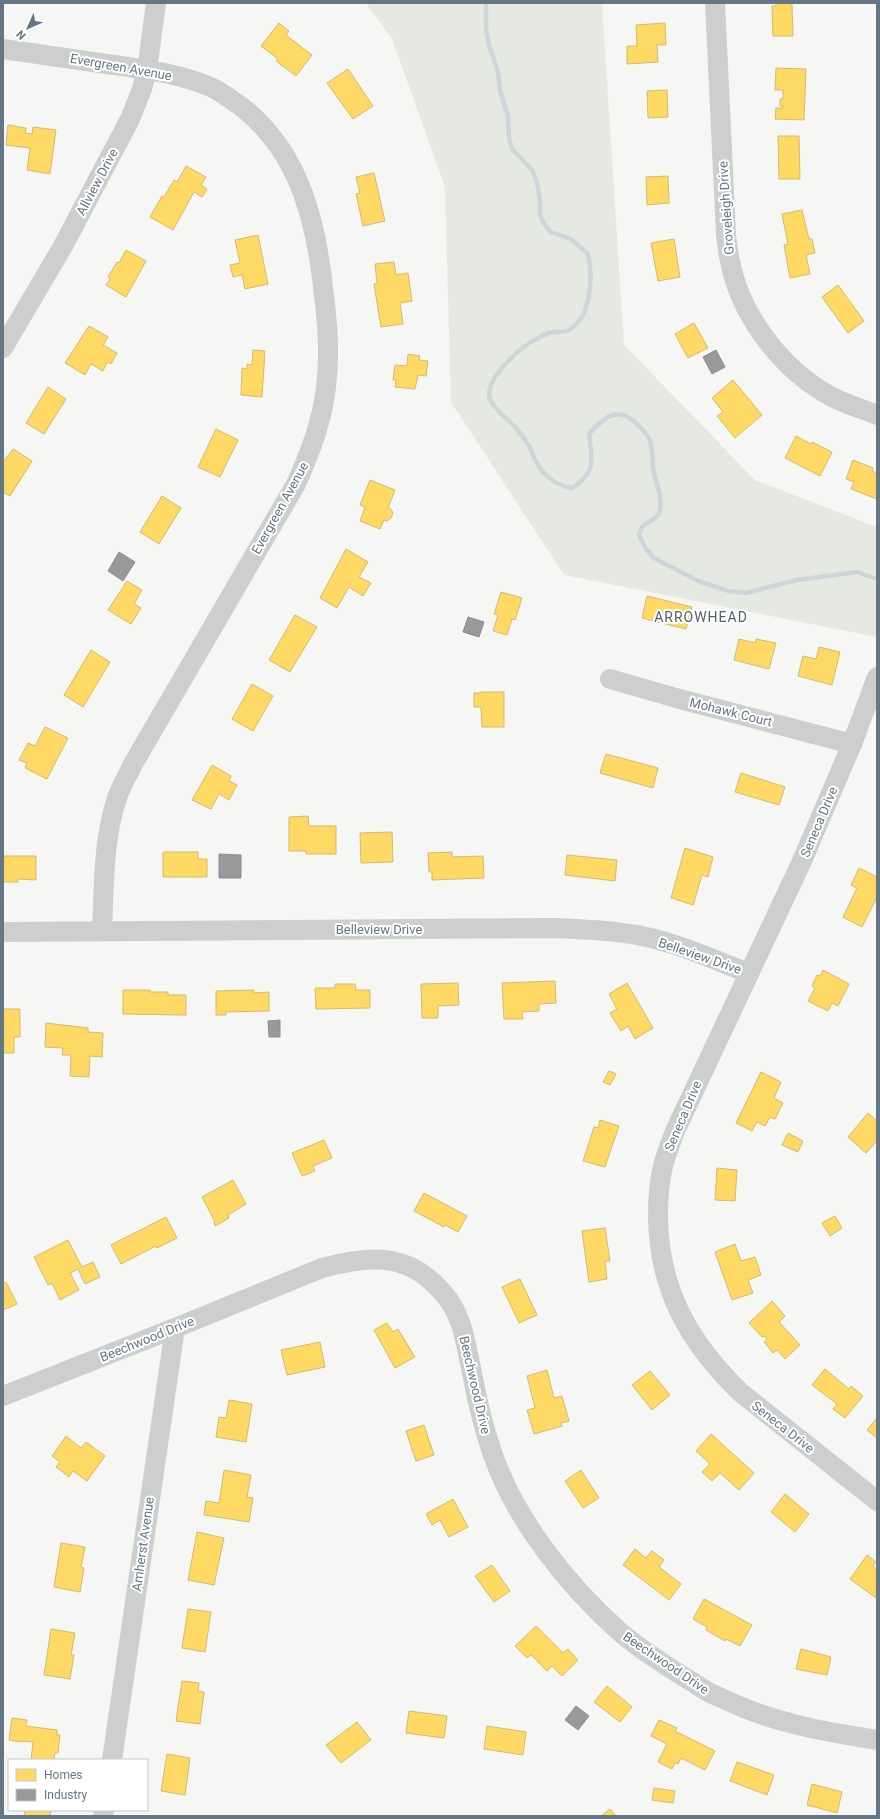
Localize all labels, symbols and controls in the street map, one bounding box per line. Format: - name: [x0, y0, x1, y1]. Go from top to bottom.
- north arrow: [8, 8, 48, 48]
- text: N: [14, 27, 29, 42]
- street label: Evergreen Avenue: [69, 51, 173, 83]
- street label: Allview Drive: [73, 146, 121, 218]
- street label: Groveleigh Drive: [715, 161, 737, 255]
- street label: Evergreen Avenue: [248, 459, 312, 557]
- district label: ARROWHEAD: [654, 609, 748, 625]
- street label: Mohawk Court: [688, 694, 774, 730]
- street label: Seneca Drive: [797, 784, 841, 859]
- street label: Belleview Drive: [336, 922, 422, 937]
- street label: Belleview Drive: [657, 935, 744, 977]
- street label: Seneca Drive: [661, 1078, 705, 1153]
- street label: Beechwood Drive: [98, 1313, 196, 1365]
- street label: Beechwood Drive: [456, 1334, 494, 1436]
- street label: Seneca Drive: [749, 1398, 817, 1456]
- street label: Amherst Avenue: [129, 1496, 157, 1592]
- street label: Beechwood Drive: [620, 1629, 712, 1697]
- legend: [8, 1759, 148, 1811]
- text: Homes: [44, 1768, 82, 1782]
- text: Industry: [44, 1788, 88, 1802]

